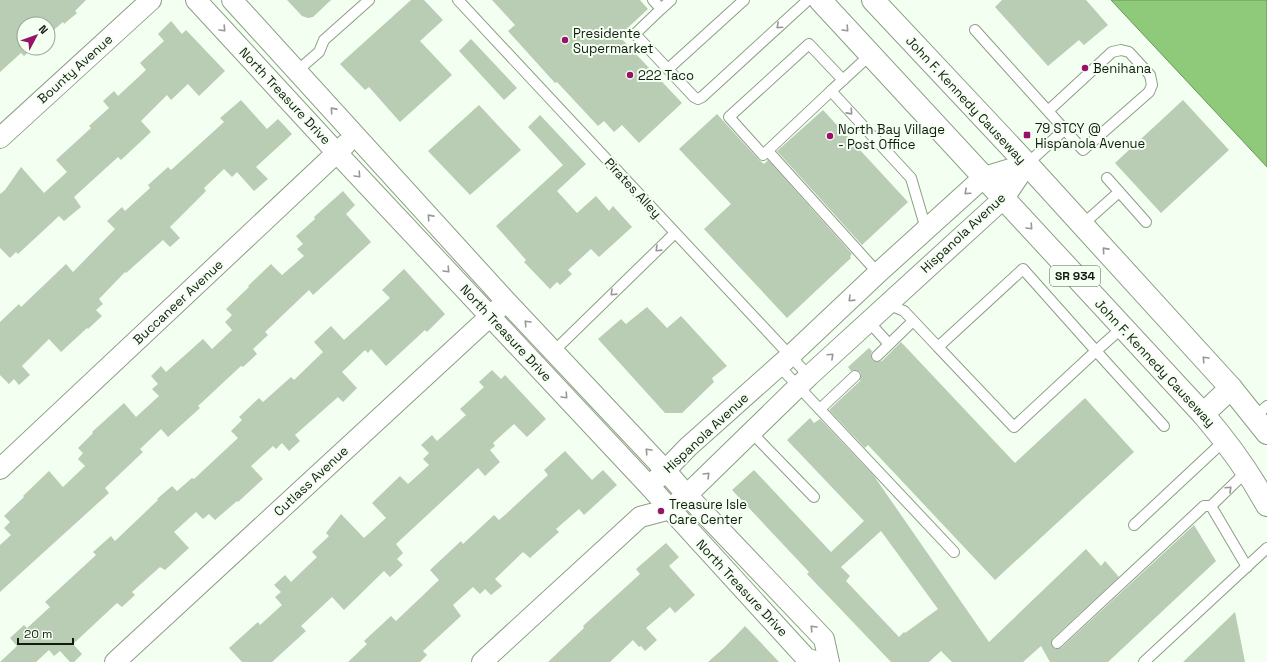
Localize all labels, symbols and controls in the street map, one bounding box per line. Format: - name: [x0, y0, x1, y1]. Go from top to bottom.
- north arrow: [16, 16, 56, 56]
- text: N: [36, 22, 51, 37]
- one-way arrow: [777, 22, 784, 29]
- one-way arrow: [218, 24, 225, 32]
- one-way arrow: [841, 24, 849, 32]
- place label: Presidente Supermarket: [573, 25, 654, 57]
- street label: Bounty Avenue: [34, 31, 116, 107]
- street label: John F. Kennedy Causeway: [902, 32, 1030, 168]
- marker: Presidente Supermarket: [560, 35, 570, 45]
- street label: North Treasure Drive: [236, 44, 334, 148]
- place label: Benihana: [1093, 60, 1152, 77]
- marker: Benihana: [1080, 63, 1090, 73]
- place label: 222 Taco: [638, 67, 694, 84]
- marker: 222 Taco: [625, 70, 635, 80]
- one-way arrow: [845, 107, 852, 114]
- one-way arrow: [331, 108, 338, 115]
- place label: 79 STCY @ Hispanola Avenue: [1035, 120, 1145, 152]
- place label: North Bay Village - Post Office: [838, 121, 945, 153]
- marker: 79 STCY @ Hispanola Avenue: [1022, 130, 1032, 140]
- marker: North Bay Village - Post Office: [825, 131, 835, 141]
- street label: Pirates Alley: [601, 154, 665, 222]
- one-way arrow: [354, 171, 361, 178]
- one-way arrow: [964, 187, 972, 195]
- street label: Hispanola Avenue: [917, 189, 1009, 277]
- one-way arrow: [427, 214, 435, 222]
- one-way arrow: [1025, 222, 1033, 230]
- one-way arrow: [655, 244, 663, 252]
- one-way arrow: [1102, 247, 1109, 255]
- street label: Buccaneer Avenue: [129, 256, 227, 348]
- one-way arrow: [443, 265, 450, 273]
- road number: SR 934: [1050, 266, 1100, 286]
- street label: North Treasure Drive: [457, 281, 555, 385]
- one-way arrow: [610, 288, 618, 296]
- one-way arrow: [848, 294, 856, 302]
- street label: John F. Kennedy Causeway: [1091, 295, 1219, 431]
- one-way arrow: [525, 320, 532, 328]
- one-way arrow: [826, 353, 833, 360]
- one-way arrow: [1202, 356, 1210, 364]
- street label: Hispanola Avenue: [660, 389, 752, 477]
- one-way arrow: [560, 391, 568, 399]
- street label: Cutlass Avenue: [270, 442, 352, 520]
- one-way arrow: [645, 448, 653, 456]
- one-way arrow: [702, 472, 710, 480]
- one-way arrow: [1224, 486, 1232, 494]
- place label: Treasure Isle Care Center: [669, 496, 747, 528]
- marker: Treasure Isle Care Center: [656, 506, 666, 516]
- street label: North Treasure Drive: [693, 536, 791, 640]
- scale bar: [18, 620, 73, 646]
- one-way arrow: [810, 625, 818, 633]
- text: 20 m: [24, 626, 52, 642]

